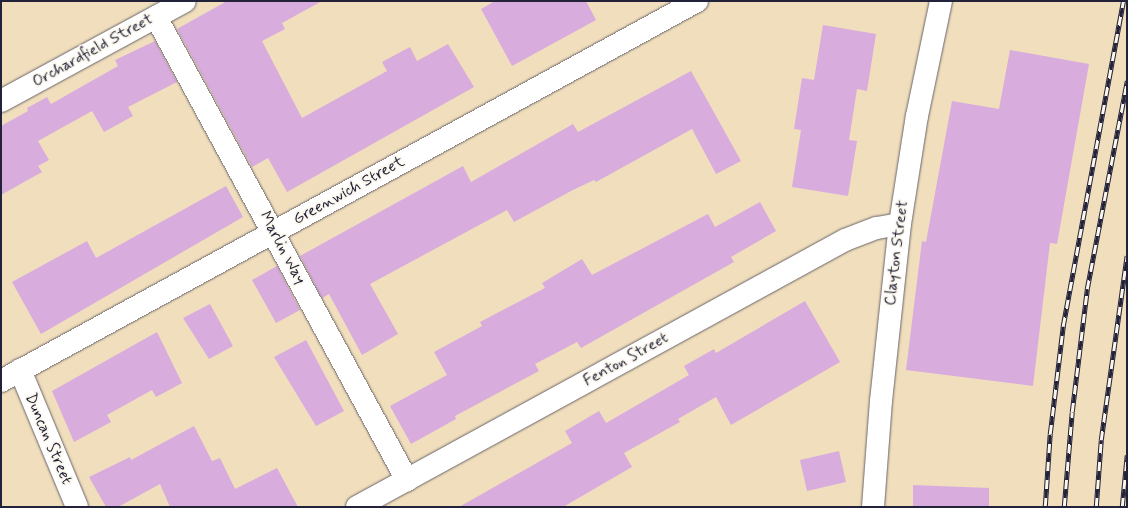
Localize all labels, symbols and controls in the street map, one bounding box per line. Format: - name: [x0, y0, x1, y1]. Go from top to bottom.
- street label: Orchardfield Street: [30, 10, 156, 92]
- street label: Greenwich Street: [290, 152, 408, 230]
- street label: Clayton Street: [881, 200, 913, 306]
- street label: Marlin Way: [254, 208, 310, 288]
- street label: Fenton Street: [579, 328, 673, 392]
- street label: Duncan Street: [20, 389, 76, 489]

